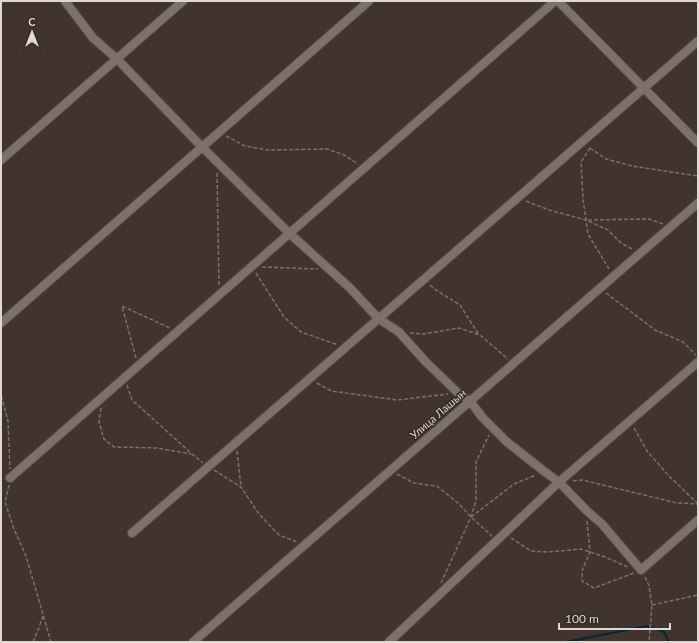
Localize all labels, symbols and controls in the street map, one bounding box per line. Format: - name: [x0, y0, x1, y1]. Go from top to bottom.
- north arrow: [12, 12, 52, 52]
- text: С: [28, 15, 36, 28]
- street label: Улица Лашын: [407, 386, 468, 441]
- scale bar: [559, 605, 670, 631]
- text: 100 m: [565, 611, 599, 626]

